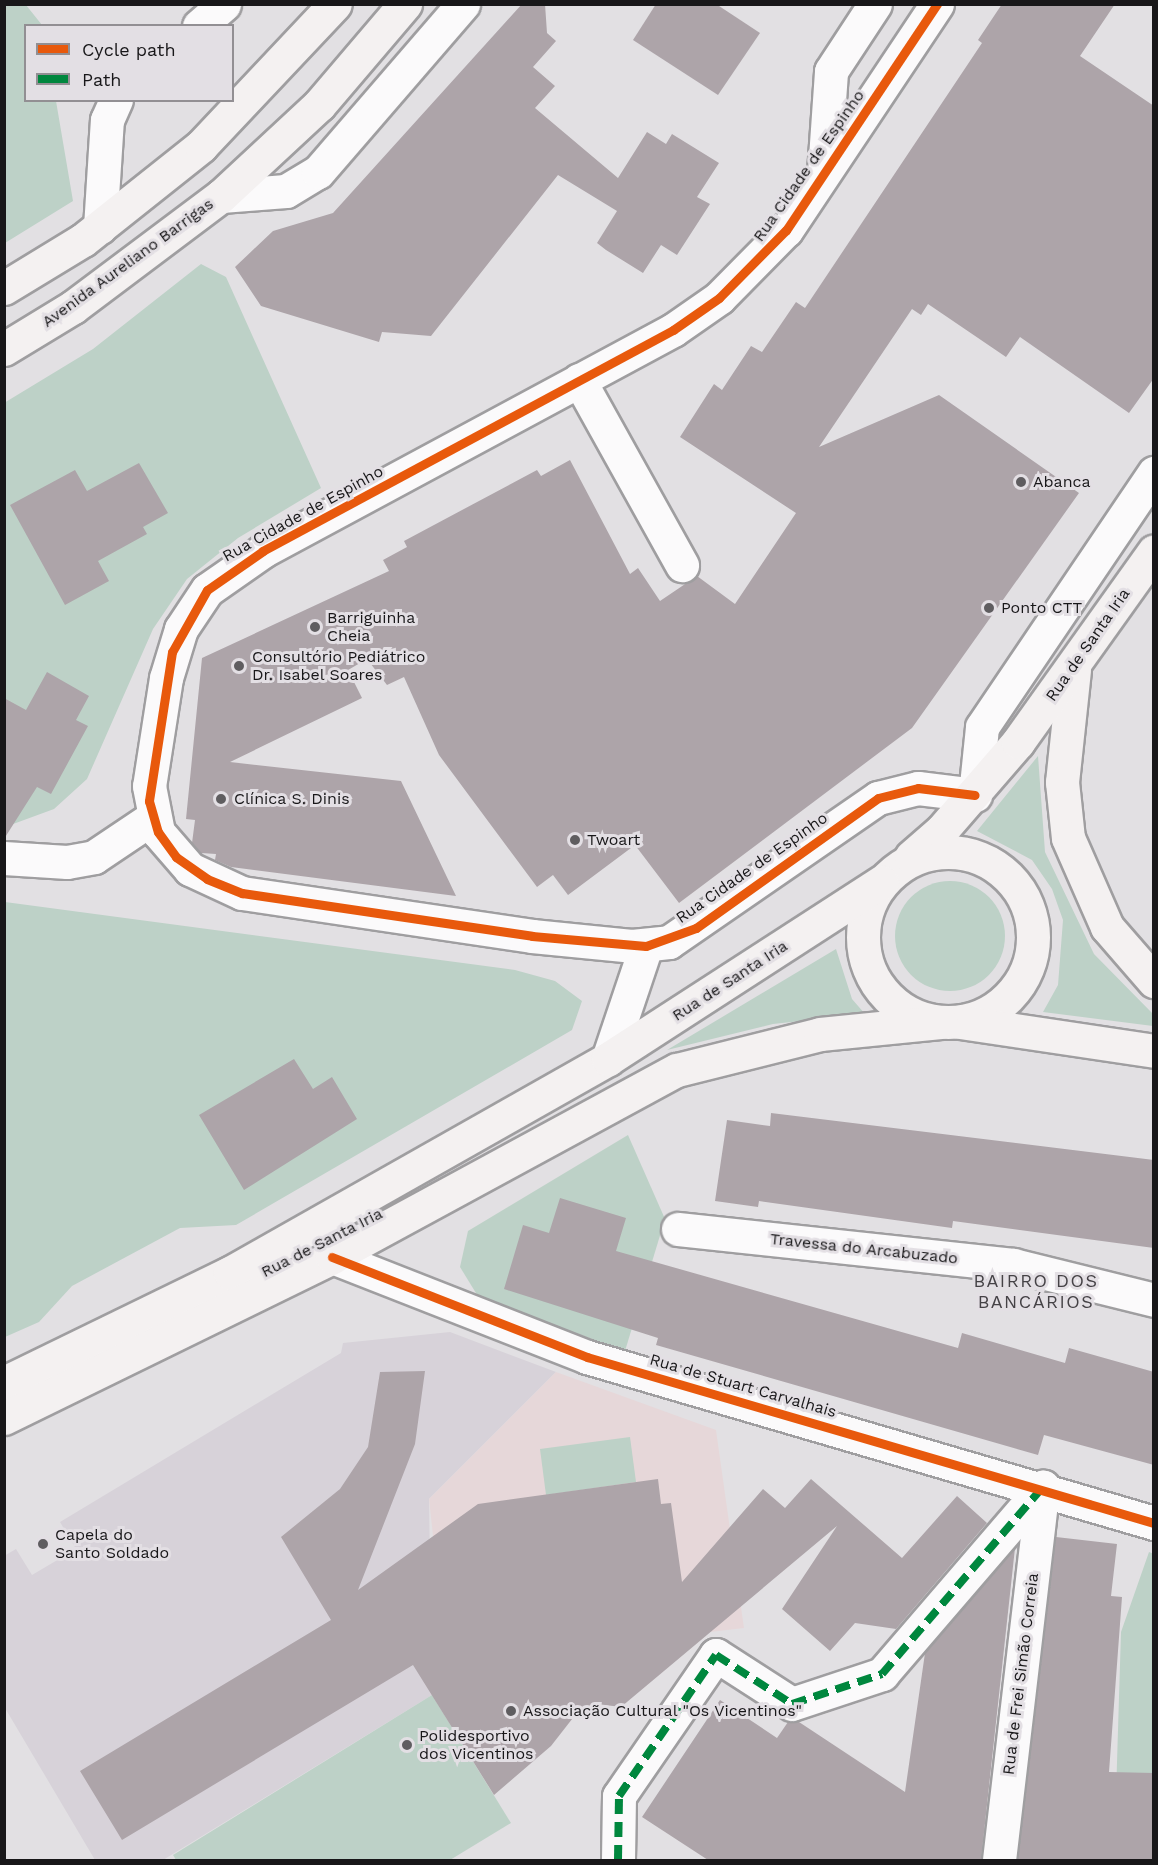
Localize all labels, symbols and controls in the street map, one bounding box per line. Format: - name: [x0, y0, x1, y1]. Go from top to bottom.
- legend: [24, 24, 234, 102]
- text: Cycle path: [82, 39, 176, 60]
- text: Path: [82, 69, 122, 90]
- street label: Rua Cidade de Espinho: [749, 86, 869, 246]
- street label: Avenida Aureliano Barrigas: [38, 194, 218, 332]
- street label: Rua Cidade de Espinho: [219, 462, 387, 566]
- place label: Abanca: [1033, 472, 1091, 492]
- marker: Abanca: [1014, 475, 1028, 489]
- street label: Rua de Santa Iria: [1042, 585, 1134, 705]
- place label: Ponto CTT: [1001, 598, 1082, 618]
- marker: Ponto CTT: [982, 601, 996, 615]
- place label: Barriguinha Cheia: [327, 608, 415, 646]
- marker: Barriguinha Cheia: [308, 620, 322, 634]
- place label: Consultório Pediátrico Dr. Isabel Soares: [252, 647, 425, 685]
- marker: Consultório Pediátrico Dr. Isabel Soares: [230, 657, 248, 675]
- place label: Clínica S. Dinis: [234, 789, 350, 809]
- marker: Clínica S. Dinis: [212, 790, 230, 808]
- street label: Rua Cidade de Espinho: [672, 808, 832, 928]
- place label: Twoart: [587, 830, 640, 850]
- marker: Twoart: [568, 833, 582, 847]
- street label: Rua de Santa Iria: [668, 936, 792, 1026]
- street label: Rua de Santa Iria: [258, 1204, 386, 1282]
- street label: Travessa do Arcabuzado: [769, 1230, 959, 1268]
- district label: BAIRRO DOS BANCÁRIOS: [973, 1271, 1099, 1314]
- street label: Rua de Stuart Carvalhais: [647, 1350, 839, 1422]
- place label: Capela do Santo Soldado: [55, 1525, 169, 1563]
- marker: Capela do Santo Soldado: [36, 1537, 50, 1551]
- street label: Rua de Frei Simão Correia: [999, 1572, 1043, 1776]
- place label: Associação Cultural "Os Vicentinos": [523, 1701, 803, 1721]
- marker: Associação Cultural "Os Vicentinos": [504, 1704, 518, 1718]
- place label: Polidesportivo dos Vicentinos: [419, 1726, 534, 1764]
- marker: Polidesportivo dos Vicentinos: [400, 1738, 414, 1752]

